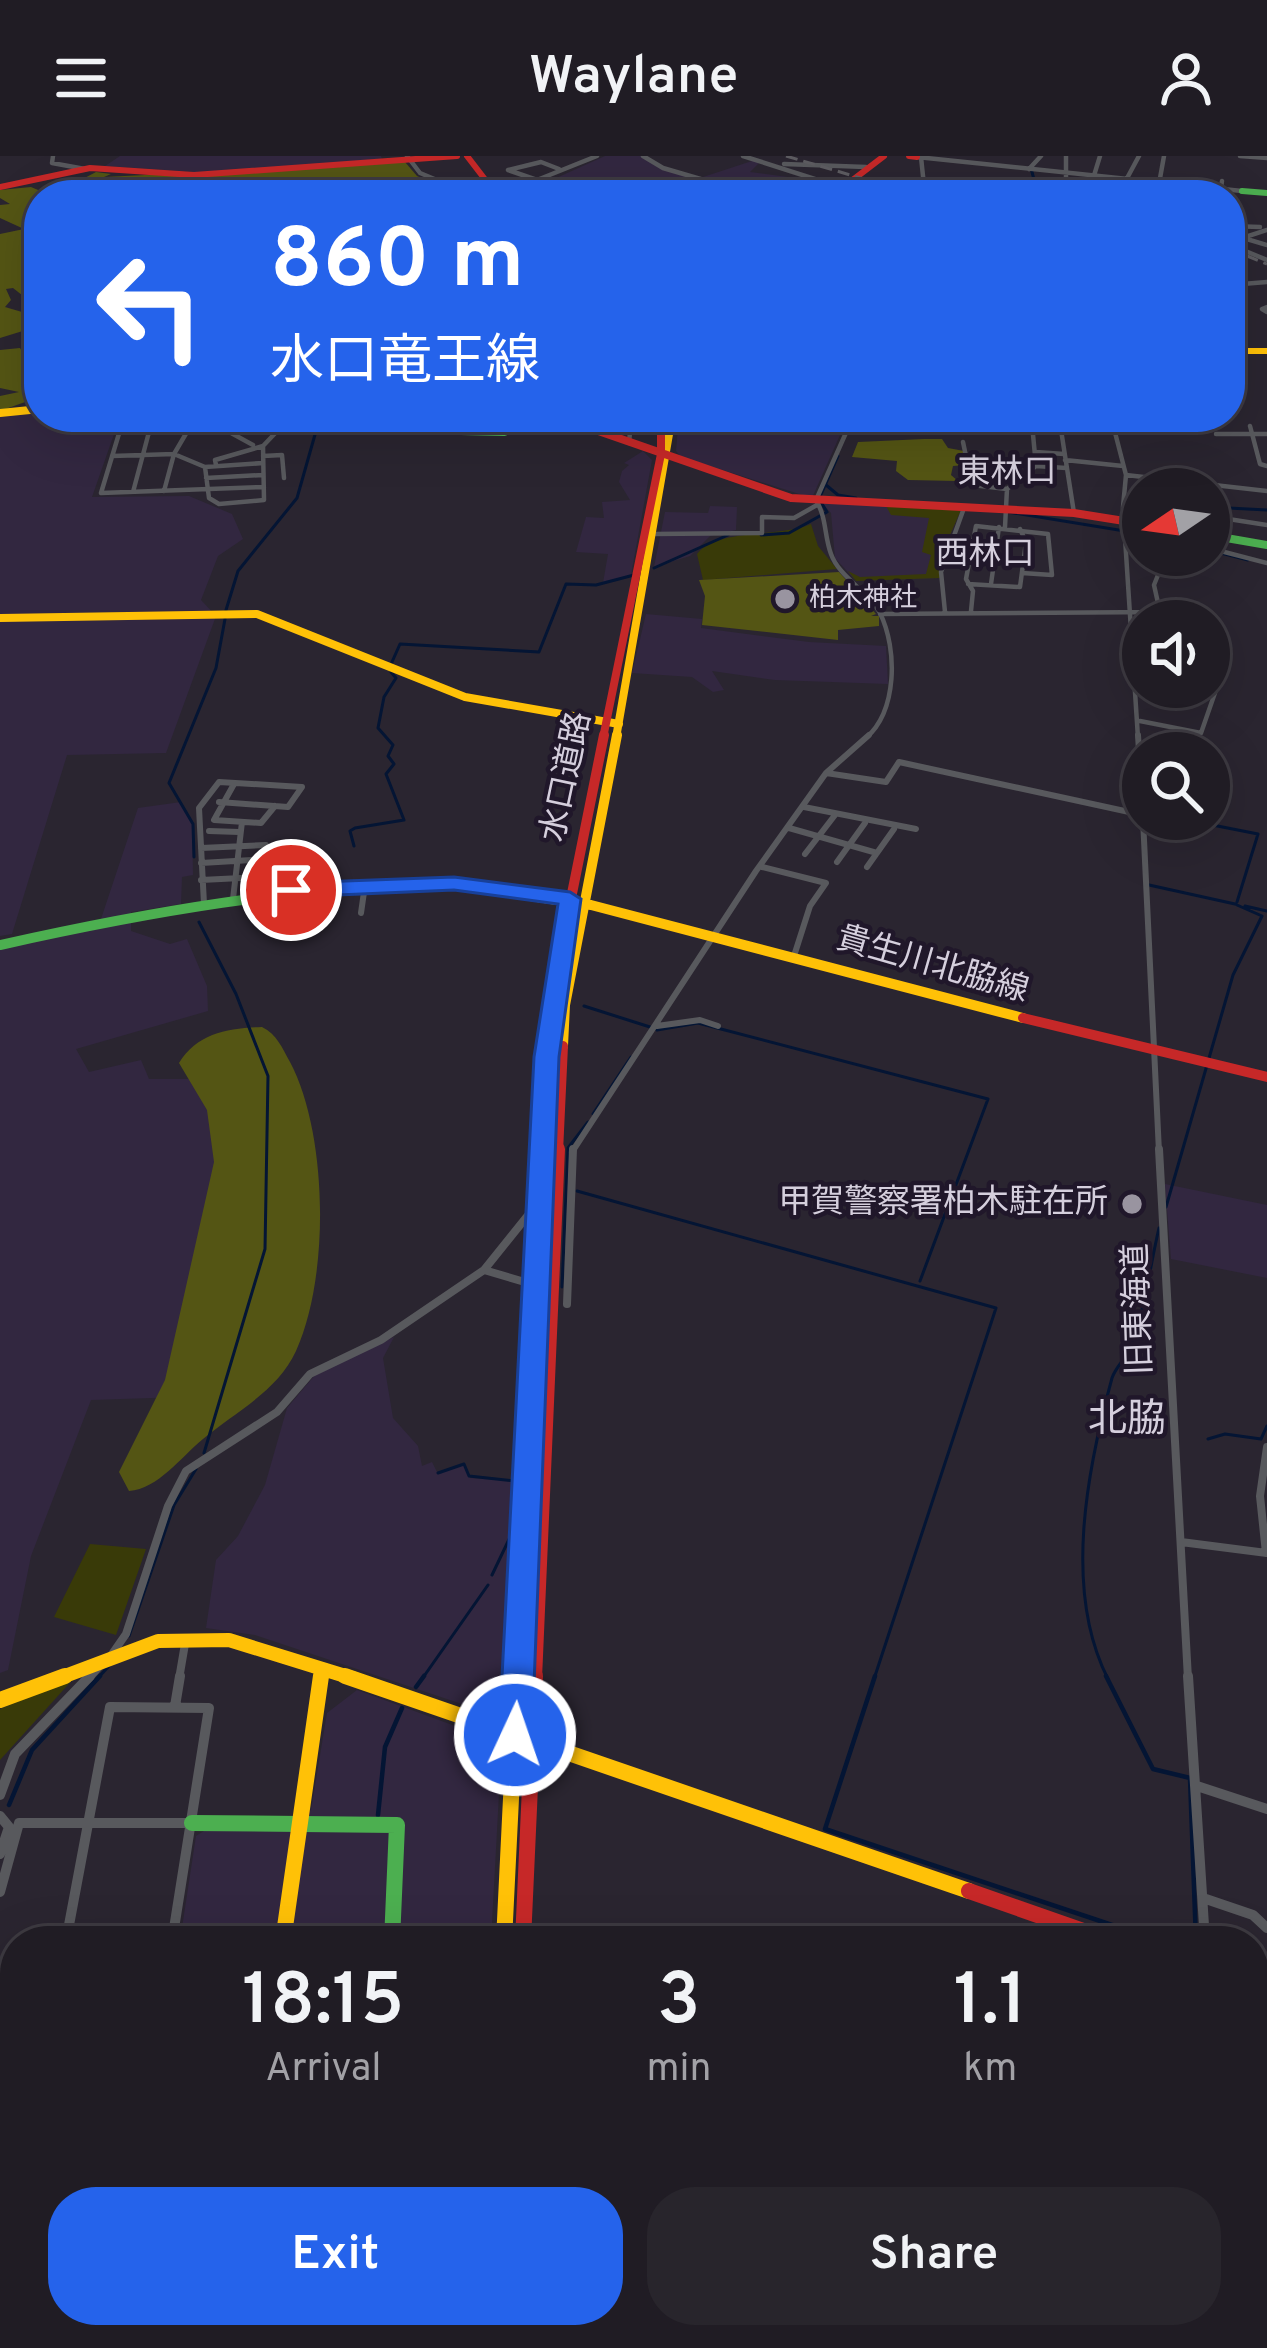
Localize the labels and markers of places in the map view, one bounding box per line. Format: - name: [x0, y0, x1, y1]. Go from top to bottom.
- place label: 柏木神社: [809, 582, 917, 616]
- marker: 柏木神社: [772, 586, 798, 612]
- pin: [240, 839, 342, 941]
- place label: 甲賀警察署柏木駐在所: [778, 1183, 1108, 1225]
- marker: 甲賀警察署柏木駐在所: [1119, 1191, 1145, 1217]

